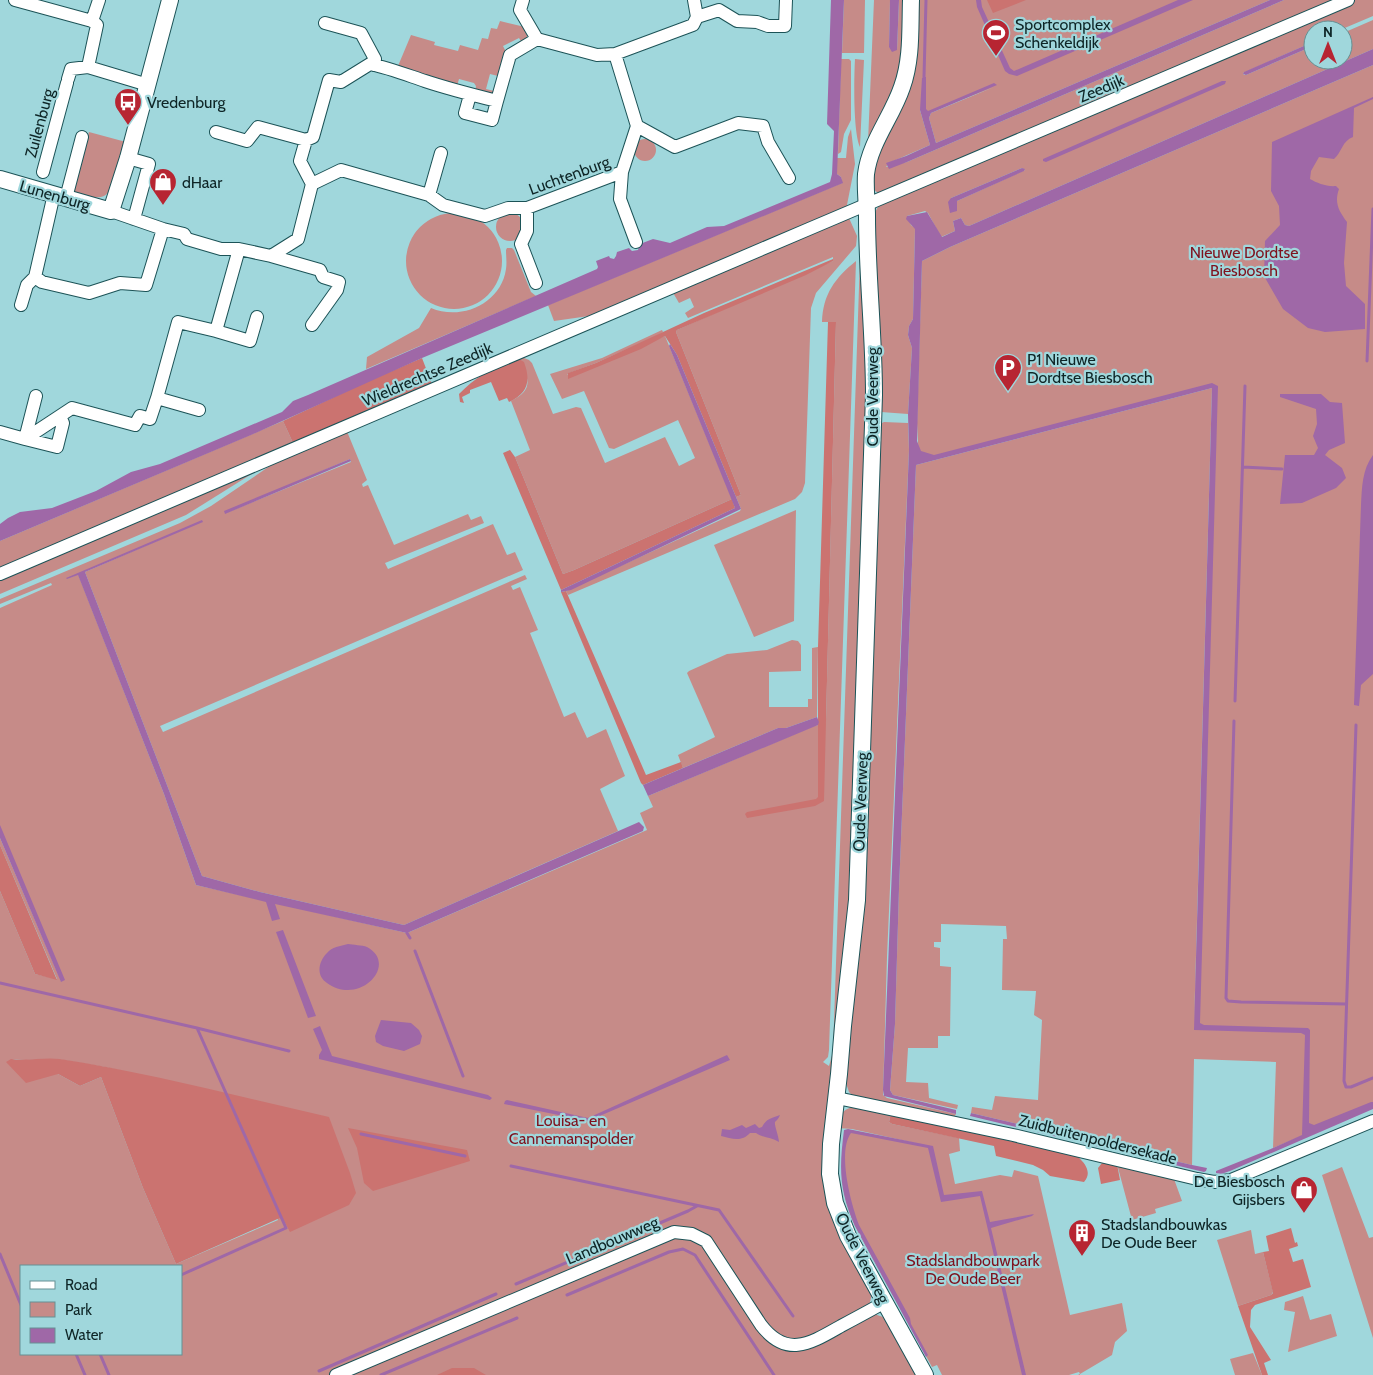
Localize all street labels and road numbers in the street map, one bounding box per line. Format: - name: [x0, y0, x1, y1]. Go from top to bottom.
- street label: Zeedijk: [1076, 70, 1128, 106]
- street label: Zuilenburg: [21, 85, 58, 160]
- street label: Luchtenburg: [526, 152, 613, 199]
- street label: Lunenburg: [17, 176, 93, 215]
- street label: Wieldrechtse Zeedijk: [359, 338, 496, 410]
- street label: Oude Veerweg: [863, 346, 882, 447]
- street label: Oude Veerweg: [849, 751, 872, 852]
- street label: Zuidbuitenpoldersekade: [1017, 1111, 1179, 1168]
- street label: Oude Veerweg: [832, 1210, 894, 1308]
- street label: Landbouwweg: [563, 1212, 662, 1269]

